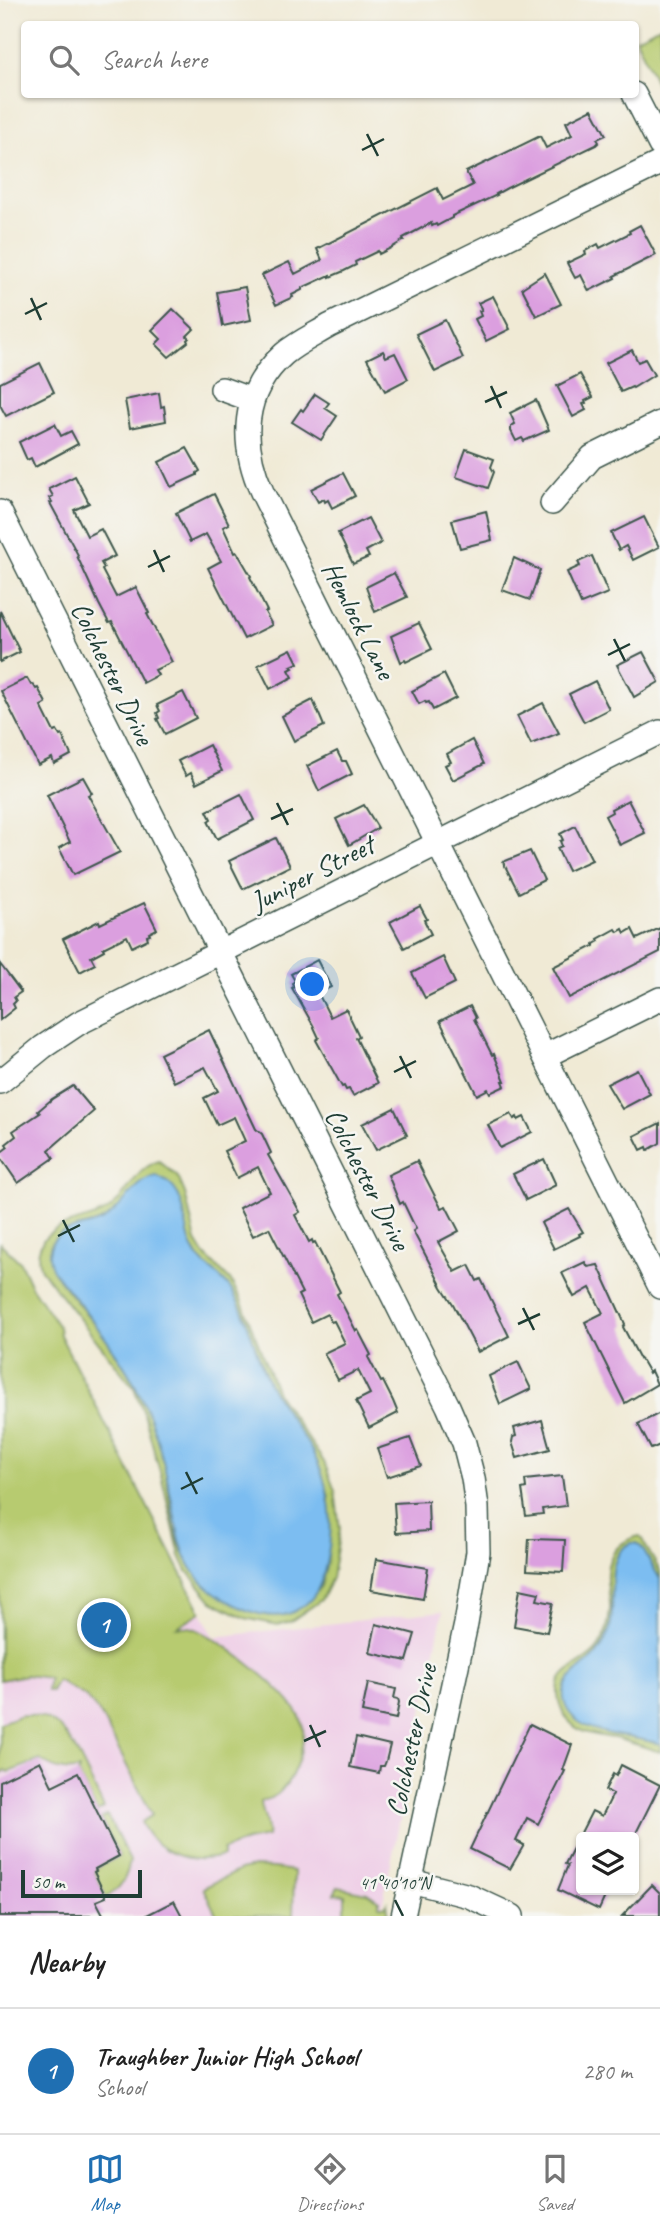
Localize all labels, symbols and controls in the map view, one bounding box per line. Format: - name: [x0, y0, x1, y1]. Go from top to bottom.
- search box: [21, 21, 639, 98]
- icon: search: [45, 41, 83, 79]
- text: Search here: [101, 43, 207, 76]
- street label: Hemlock Lane: [314, 555, 404, 687]
- street label: Colchester Drive: [63, 596, 163, 752]
- street label: Juniper Street: [243, 825, 383, 920]
- your location: [295, 967, 329, 1001]
- street label: Colchester Drive: [317, 1102, 420, 1257]
- pin: 1: [81, 1599, 127, 1651]
- street label: Colchester Drive: [378, 1659, 445, 1819]
- map controls: [576, 1832, 639, 1895]
- button: layers: [576, 1832, 639, 1895]
- scale bar: [21, 1867, 142, 1899]
- text: 50 m: [32, 1870, 64, 1894]
- text: 41°40'10"N: [360, 1872, 434, 1894]
- text: Nearby: [28, 1943, 104, 1981]
- text: Traughber Junior High School: [95, 2040, 358, 2073]
- text: 1: [46, 2057, 56, 2086]
- text: 280 m: [583, 2057, 632, 2086]
- text: School: [95, 2073, 144, 2102]
- tab: Map: [86, 2150, 124, 2216]
- tab: Directions: [297, 2150, 363, 2216]
- tab: Saved: [536, 2150, 574, 2216]

